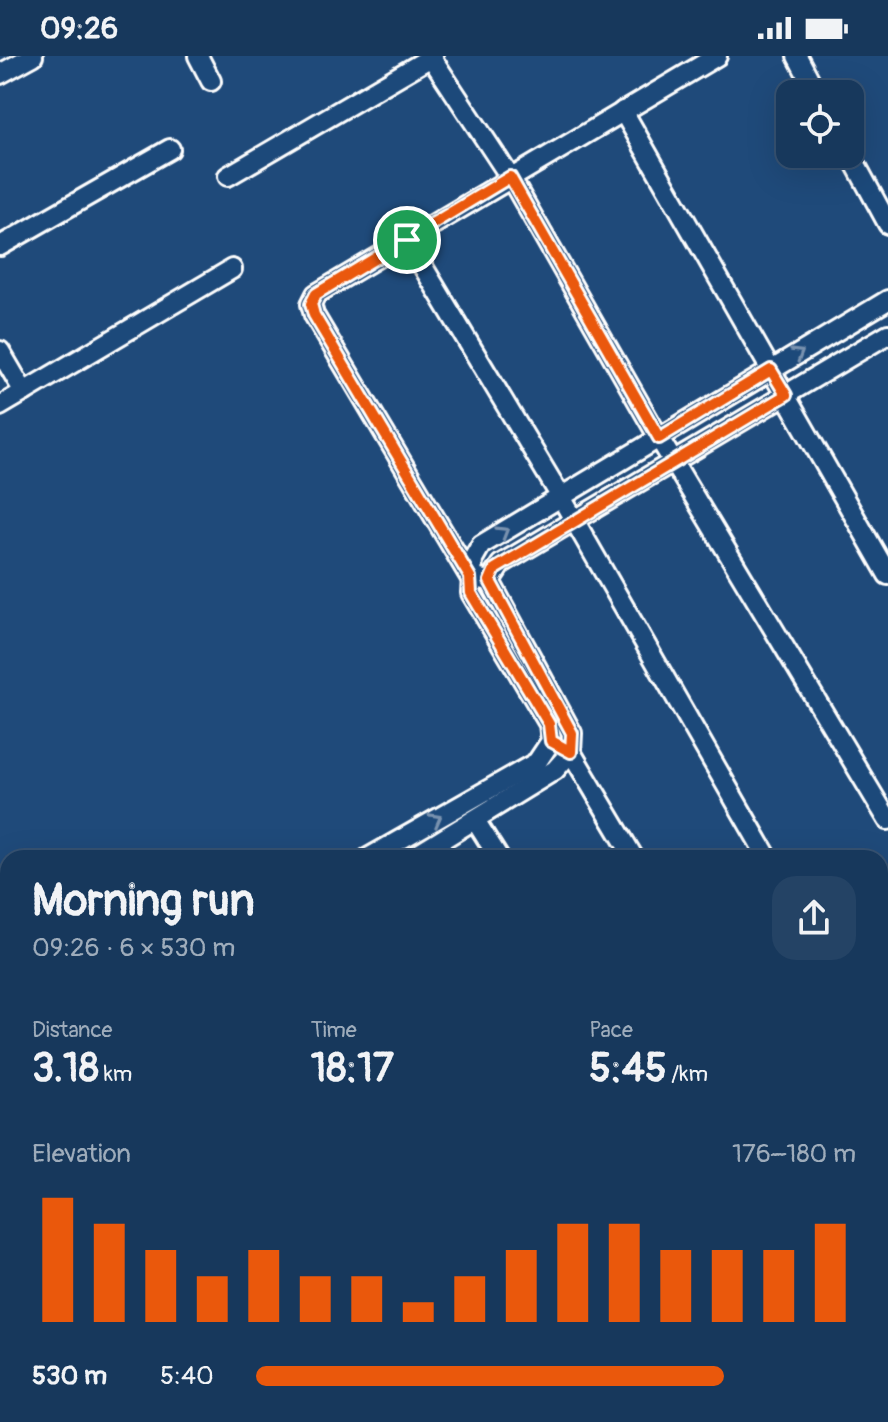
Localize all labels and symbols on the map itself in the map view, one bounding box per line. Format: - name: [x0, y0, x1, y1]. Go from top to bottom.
- pin: [373, 206, 441, 274]
- one-way arrow: [789, 349, 804, 364]
- one-way arrow: [494, 526, 509, 542]
- one-way arrow: [427, 813, 441, 829]

